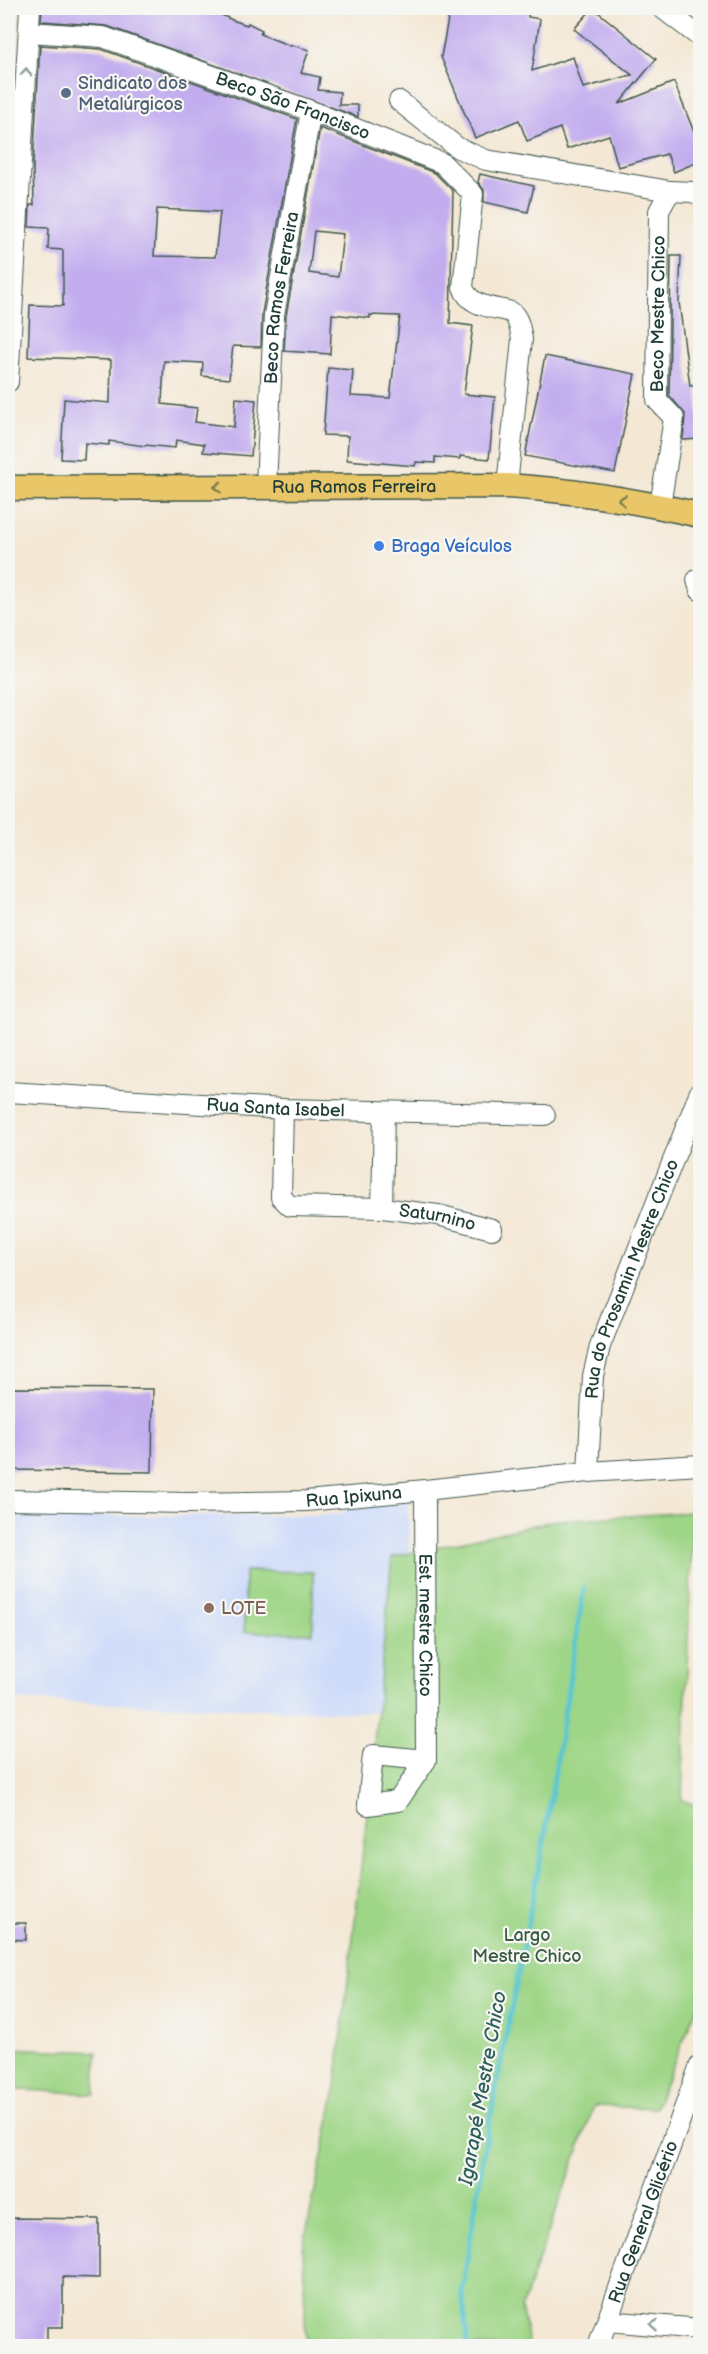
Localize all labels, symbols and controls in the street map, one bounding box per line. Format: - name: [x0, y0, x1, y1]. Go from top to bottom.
- one-way arrow: [20, 68, 33, 77]
- street label: Beco São Francisco: [212, 68, 373, 144]
- place label: Sindicato dos Metalúrgicos: [78, 73, 187, 115]
- marker: Sindicato dos Metalúrgicos: [59, 86, 73, 100]
- street label: Beco Ramos Ferreira: [261, 210, 304, 385]
- street label: Beco Mestre Chico: [647, 235, 670, 392]
- street label: Rua Ramos Ferreira: [272, 476, 436, 498]
- one-way arrow: [214, 481, 223, 493]
- one-way arrow: [618, 495, 627, 507]
- place label: Braga Veículos: [391, 536, 512, 557]
- marker: Braga Veículos: [372, 539, 386, 553]
- street label: Rua Santa Isabel: [206, 1094, 345, 1121]
- street label: Rua do Prosamin Mestre Chico: [582, 1156, 683, 1399]
- street label: Saturnino: [398, 1200, 478, 1235]
- street label: Rua Ipixuna: [305, 1482, 403, 1512]
- street label: Est. mestre Chico: [414, 1553, 436, 1697]
- place label: LOTE: [221, 1598, 266, 1619]
- marker: LOTE: [202, 1601, 216, 1615]
- park label: Largo Mestre Chico: [472, 1925, 582, 1967]
- water label: Igarapé Mestre Chico: [454, 1989, 512, 2188]
- street label: Rua General Glicério: [604, 2138, 683, 2306]
- one-way arrow: [649, 2319, 659, 2332]

